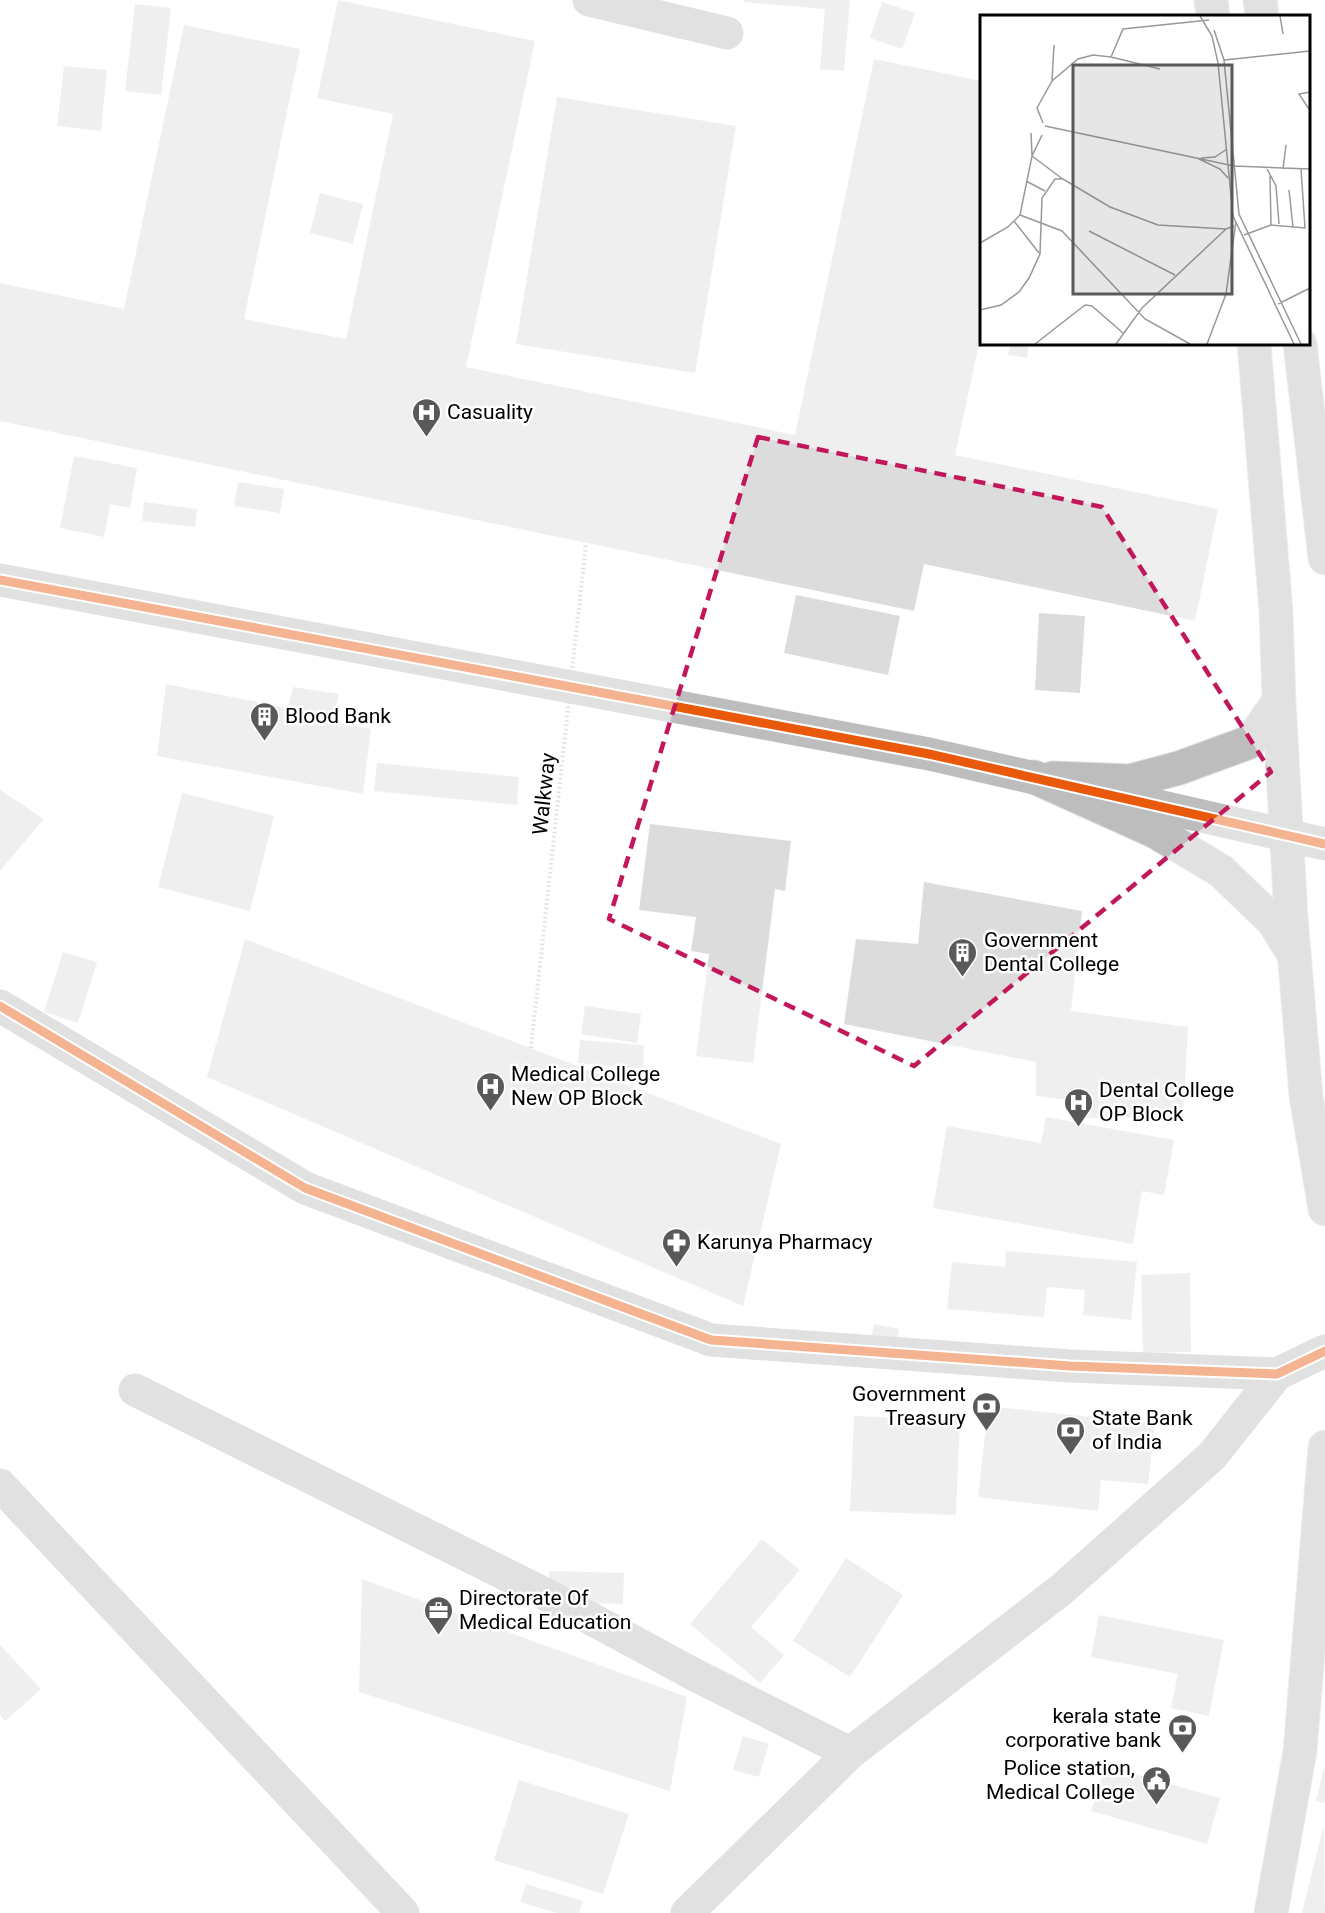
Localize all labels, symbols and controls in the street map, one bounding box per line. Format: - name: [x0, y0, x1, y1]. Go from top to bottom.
- inset map: [980, 15, 1310, 345]
- hospital icon: Casuality: [410, 396, 442, 438]
- place label: Casuality: [447, 400, 533, 424]
- building icon: Blood Bank: [248, 700, 280, 742]
- place label: Blood Bank: [285, 704, 391, 728]
- street label: Walkway: [528, 752, 560, 836]
- place label: Government Dental College: [984, 928, 1119, 976]
- building icon: Government Dental College: [947, 936, 979, 978]
- place label: Medical College New OP Block: [511, 1062, 660, 1110]
- hospital icon: Medical College New OP Block: [474, 1070, 506, 1112]
- place label: Dental College OP Block: [1099, 1078, 1234, 1126]
- hospital icon: Dental College OP Block: [1062, 1086, 1094, 1128]
- pharmacy icon: Karunya Pharmacy: [660, 1226, 692, 1268]
- place label: Karunya Pharmacy: [697, 1230, 872, 1254]
- place label: Government Treasury: [852, 1382, 966, 1430]
- bank icon: Government Treasury: [971, 1390, 1003, 1432]
- place label: State Bank of India: [1092, 1406, 1193, 1454]
- bank icon: State Bank of India: [1055, 1414, 1087, 1456]
- place label: Directorate Of Medical Education: [459, 1586, 631, 1634]
- office icon: Directorate Of Medical Education: [422, 1594, 454, 1636]
- place label: kerala state corporative bank: [1005, 1704, 1161, 1752]
- bank icon: kerala state corporative bank: [1166, 1712, 1198, 1754]
- place label: Police station, Medical College: [986, 1756, 1135, 1804]
- public building icon: Police station, Medical College: [1140, 1764, 1172, 1806]

